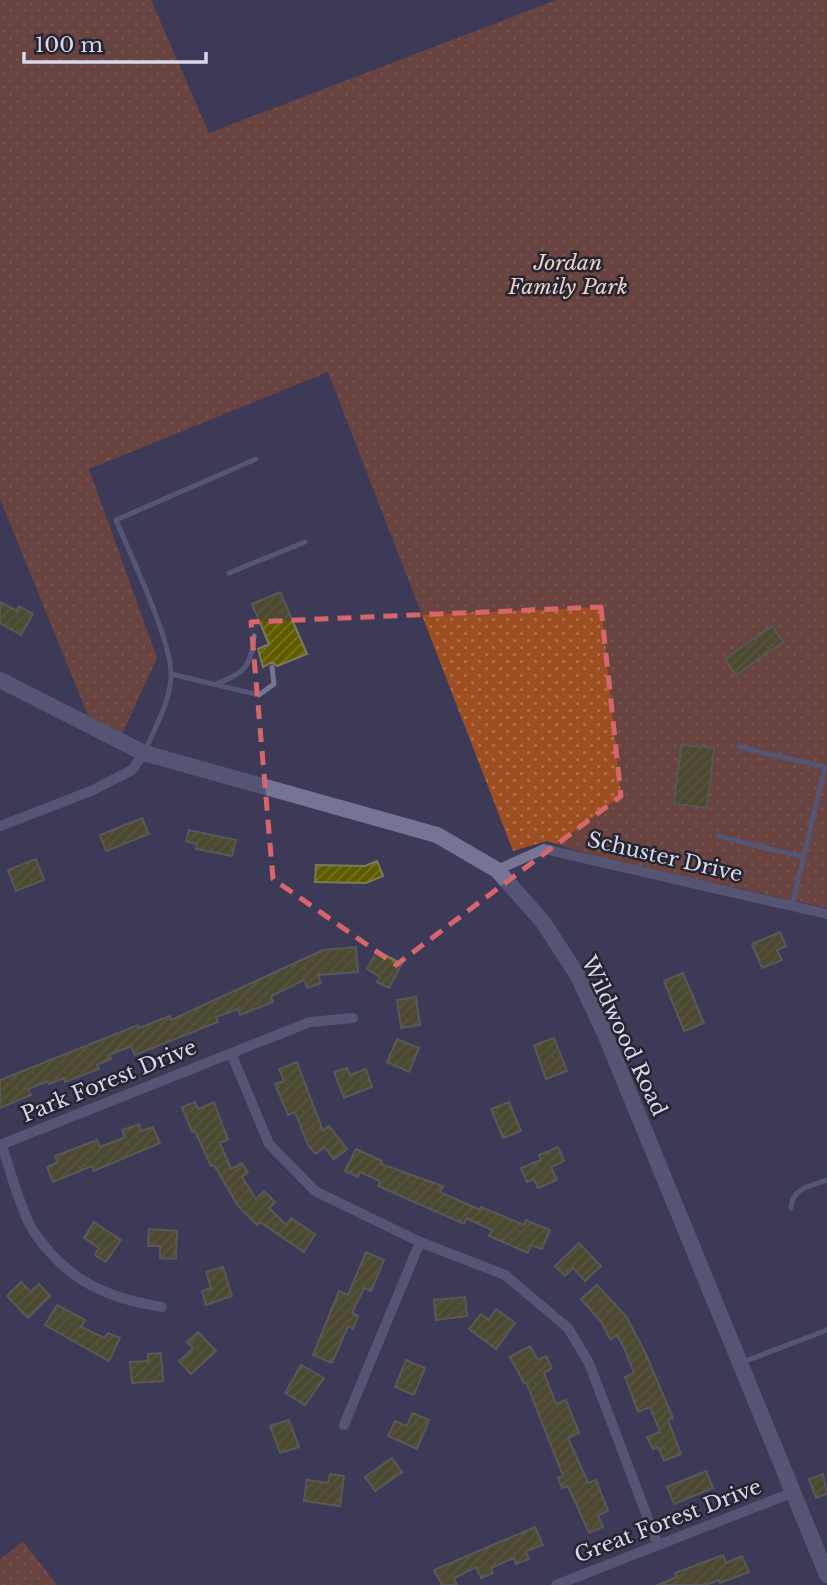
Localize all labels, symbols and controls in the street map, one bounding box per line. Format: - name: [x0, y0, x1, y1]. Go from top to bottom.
- scale bar: [24, 21, 206, 65]
- text: 100 m: [35, 32, 103, 58]
- park label: Jordan Family Park: [507, 250, 628, 300]
- street label: Schuster Drive: [585, 827, 745, 887]
- street label: Wildwood Road: [575, 951, 672, 1120]
- street label: Park Forest Drive: [18, 1034, 200, 1128]
- street label: Great Forest Drive: [571, 1473, 765, 1569]

